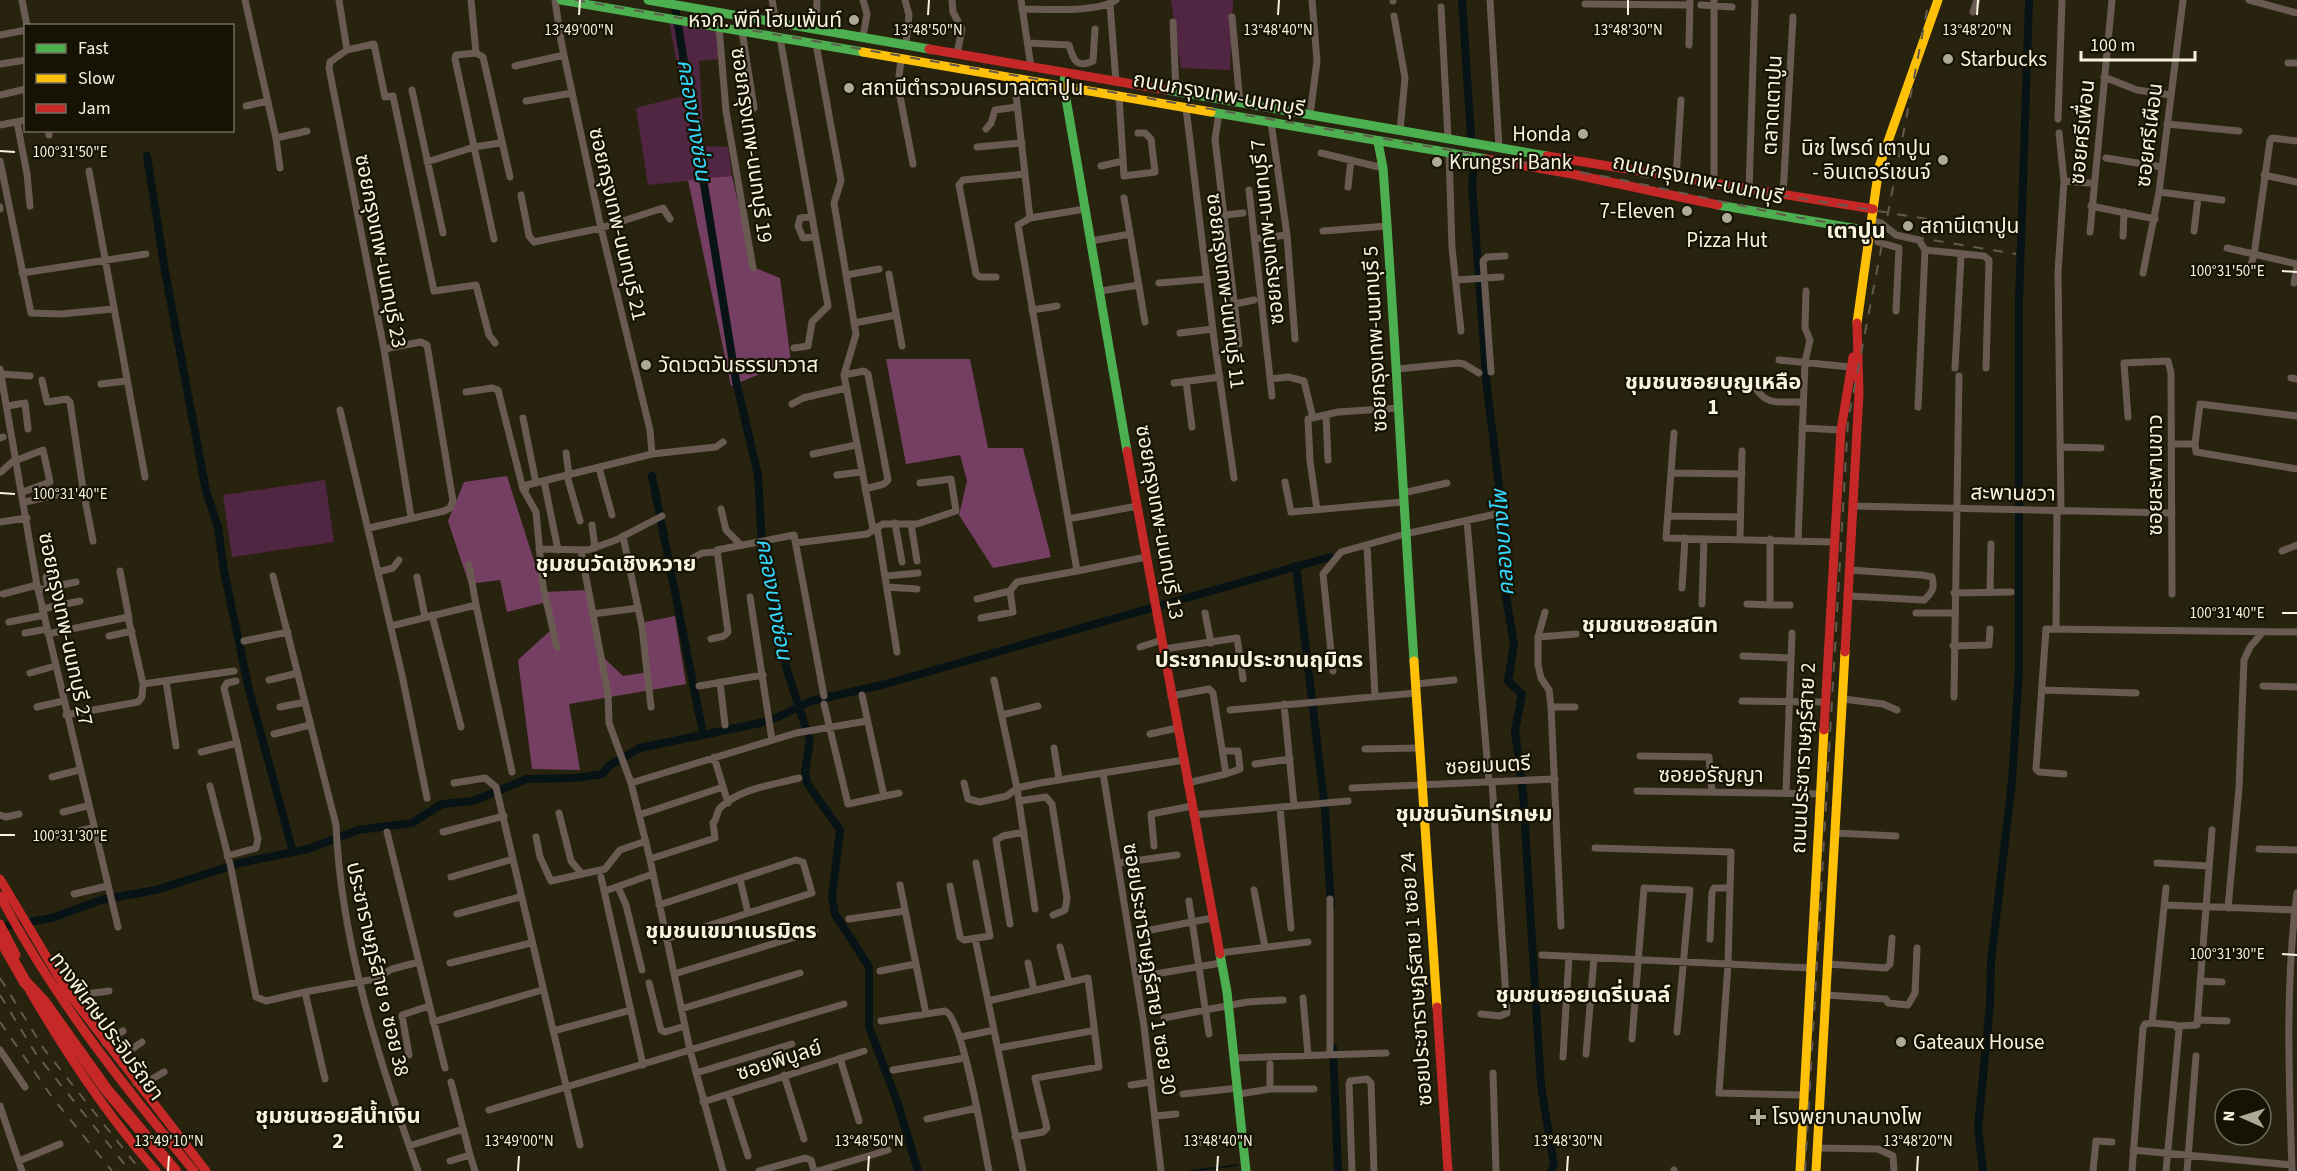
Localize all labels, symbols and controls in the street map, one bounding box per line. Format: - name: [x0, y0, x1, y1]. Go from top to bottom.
- place label: หจก. พีที โฮมเพ้นท์: [688, 5, 842, 35]
- marker: หจก. พีที โฮมเพ้นท์: [847, 13, 861, 27]
- text: 13°49'00"N: [544, 20, 614, 41]
- text: 13°48'50"N: [893, 20, 963, 41]
- text: 13°48'40"N: [1243, 20, 1313, 41]
- text: 13°48'30"N: [1593, 20, 1663, 41]
- text: 13°48'20"N: [1942, 20, 2012, 41]
- legend: [24, 24, 234, 132]
- scale bar: [2081, 24, 2195, 62]
- text: 100 m: [2090, 33, 2135, 58]
- text: Fast: [78, 36, 109, 61]
- place label: Starbucks: [1960, 44, 2047, 74]
- street label: ซอยกรุงเทพ-นนทบุรี 19: [723, 45, 781, 245]
- marker: Starbucks: [1941, 52, 1955, 66]
- street label: ตลาดเตาปูน: [1754, 54, 1790, 156]
- water label: คลองบางซ่อน: [669, 57, 720, 185]
- street label: ถนนกรุงเทพ-นนทบุรี: [1131, 64, 1307, 124]
- text: Slow: [78, 66, 115, 91]
- place label: สถานีตำรวจนครบาลเตาปูน: [861, 73, 1083, 103]
- street label: ซอยศรีเพื่อน: [2062, 78, 2102, 186]
- marker: สถานีตำรวจนครบาลเตาปูน: [842, 81, 856, 95]
- street label: ซอยศรีเผือน: [2128, 81, 2170, 189]
- text: Jam: [78, 96, 111, 121]
- place label: Honda: [1512, 119, 1571, 149]
- street label: ซอยกรุงเทพ-นนทบุรี 21: [581, 125, 655, 323]
- marker: Honda: [1576, 127, 1590, 141]
- place label: นิช ไพรด์ เตาปูน - อินเตอร์เชนจ์: [1801, 133, 1931, 187]
- street label: ซอยกรุงเทพ-นนทบุรี 7: [1242, 138, 1292, 326]
- text: 100°31'50"E: [32, 142, 108, 163]
- street label: ถนนกรุงเทพ-นนทบุรี: [1610, 146, 1786, 212]
- place label: Krungsri Bank: [1449, 147, 1573, 177]
- street label: ซอยกรุงเทพ-นนทบุรี 23: [347, 151, 415, 351]
- marker: นิช ไพรด์ เตาปูน - อินเตอร์เชนจ์: [1936, 153, 1950, 167]
- marker: Krungsri Bank: [1430, 155, 1444, 169]
- street label: ซอยกรุงเทพ-นนทบุรี 11: [1199, 191, 1253, 391]
- place label: 7-Eleven: [1599, 196, 1675, 226]
- marker: 7-Eleven: [1680, 204, 1694, 218]
- marker: Pizza Hut: [1720, 211, 1734, 225]
- place label: สถานีเตาปูน: [1920, 211, 2020, 241]
- district label: เตาปูน: [1826, 215, 1886, 247]
- marker: สถานีเตาปูน: [1901, 219, 1915, 233]
- place label: Pizza Hut: [1686, 225, 1768, 255]
- street label: ซอยกรุงเทพ-นนทบุรี 5: [1355, 245, 1395, 433]
- text: 100°31'50"E: [2189, 261, 2265, 282]
- place label: วัดเวตวันธรรมาวาส: [658, 350, 818, 380]
- marker: วัดเวตวันธรรมาวาส: [639, 358, 653, 372]
- district label: ชุมชนซอยบุญเหลือ 1: [1625, 366, 1801, 423]
- street label: ซอยสะพานขาว: [2140, 414, 2170, 536]
- street label: ซอยกรุงเทพ-นนทบุรี 13: [1128, 422, 1192, 622]
- street label: สะพานชวา: [1970, 477, 2056, 509]
- text: 100°31'40"E: [32, 484, 108, 505]
- water label: คลองบางโพ: [1483, 486, 1523, 597]
- street label: ซอยกรุงเทพ-นนทบุรี 27: [31, 530, 101, 728]
- water label: คลองบางซ่อน: [748, 536, 801, 664]
- district label: ชุมชนวัดเชิงหวาย: [536, 548, 696, 580]
- text: 100°31'40"E: [2189, 603, 2265, 624]
- district label: ชุมชนซอยสนิท: [1582, 609, 1718, 641]
- district label: ประชาคมประชานฤมิตร: [1155, 644, 1363, 676]
- street label: ถนนประชาราษฎร์สาย 2: [1783, 662, 1823, 854]
- street label: ซอยมนตรี: [1444, 748, 1532, 782]
- street label: ซอยอรัญญา: [1658, 760, 1764, 790]
- district label: ชุมชนจันทร์เกษม: [1395, 798, 1553, 830]
- text: 100°31'30"E: [32, 826, 108, 847]
- street label: ซอยประชาราษฎร์สาย 1 ซอย 30: [1115, 841, 1185, 1097]
- street label: ซอยประชาราษฎร์สาย 1 ซอย 24: [1392, 851, 1440, 1107]
- street label: ประชาราษฎร์สาย ๑ ซอย 38: [339, 859, 417, 1079]
- district label: ชุมชนเขมาเนรมิตร: [645, 915, 817, 947]
- text: 100°31'30"E: [2189, 944, 2265, 965]
- street label: ทางพิเศษประจิมรัถยา: [43, 945, 171, 1107]
- district label: ชุมชนซอยเดรี่เบลล์: [1495, 979, 1671, 1011]
- place label: Gateaux House: [1913, 1027, 2044, 1057]
- street label: ซอยพิบูลย์: [733, 1032, 826, 1088]
- marker: Gateaux House: [1894, 1035, 1908, 1049]
- north arrow: [2213, 1087, 2273, 1147]
- district label: ชุมชนซอยสีน้ำเงิน 2: [255, 1100, 421, 1157]
- place label: โรงพยาบาลบางโพ: [1772, 1102, 1922, 1132]
- marker: โรงพยาบาลบางโพ: [1749, 1108, 1767, 1126]
- text: N: [2218, 1110, 2240, 1122]
- text: 13°49'10"N: [134, 1131, 204, 1152]
- text: 13°49'00"N: [484, 1131, 554, 1152]
- text: 13°48'50"N: [834, 1131, 904, 1152]
- text: 13°48'40"N: [1183, 1131, 1253, 1152]
- text: 13°48'30"N: [1533, 1131, 1603, 1152]
- text: 13°48'20"N: [1883, 1131, 1953, 1152]

